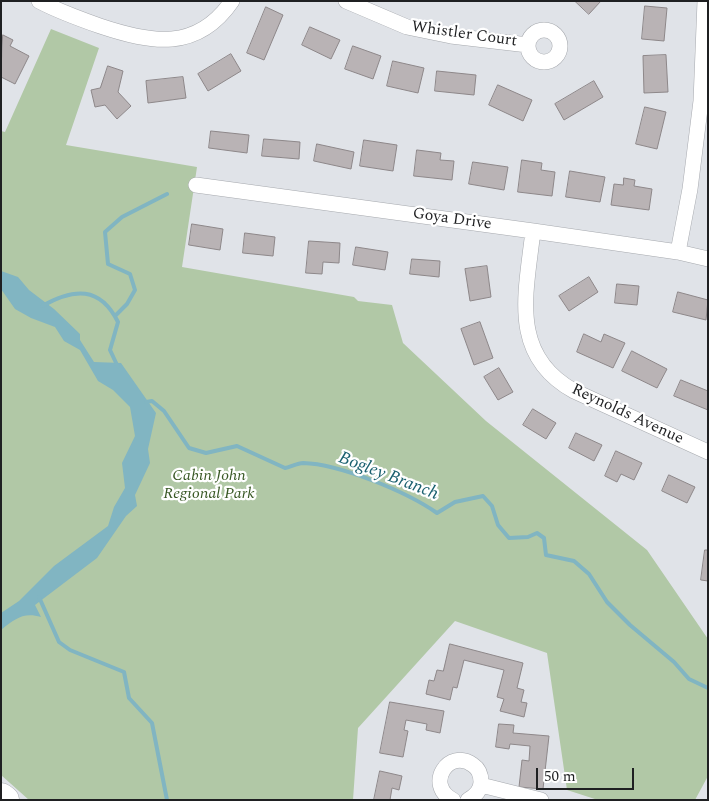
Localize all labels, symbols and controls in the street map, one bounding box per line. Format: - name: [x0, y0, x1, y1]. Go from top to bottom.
- street label: Whistler Court: [410, 18, 518, 52]
- street label: Goya Drive: [411, 205, 493, 235]
- street label: Reynolds Avenue: [568, 381, 686, 449]
- water label: Bogley Branch: [335, 448, 441, 506]
- park label: Cabin John Regional Park: [163, 467, 255, 505]
- scale bar: [539, 758, 636, 790]
- text: 50 m: [544, 765, 576, 788]

